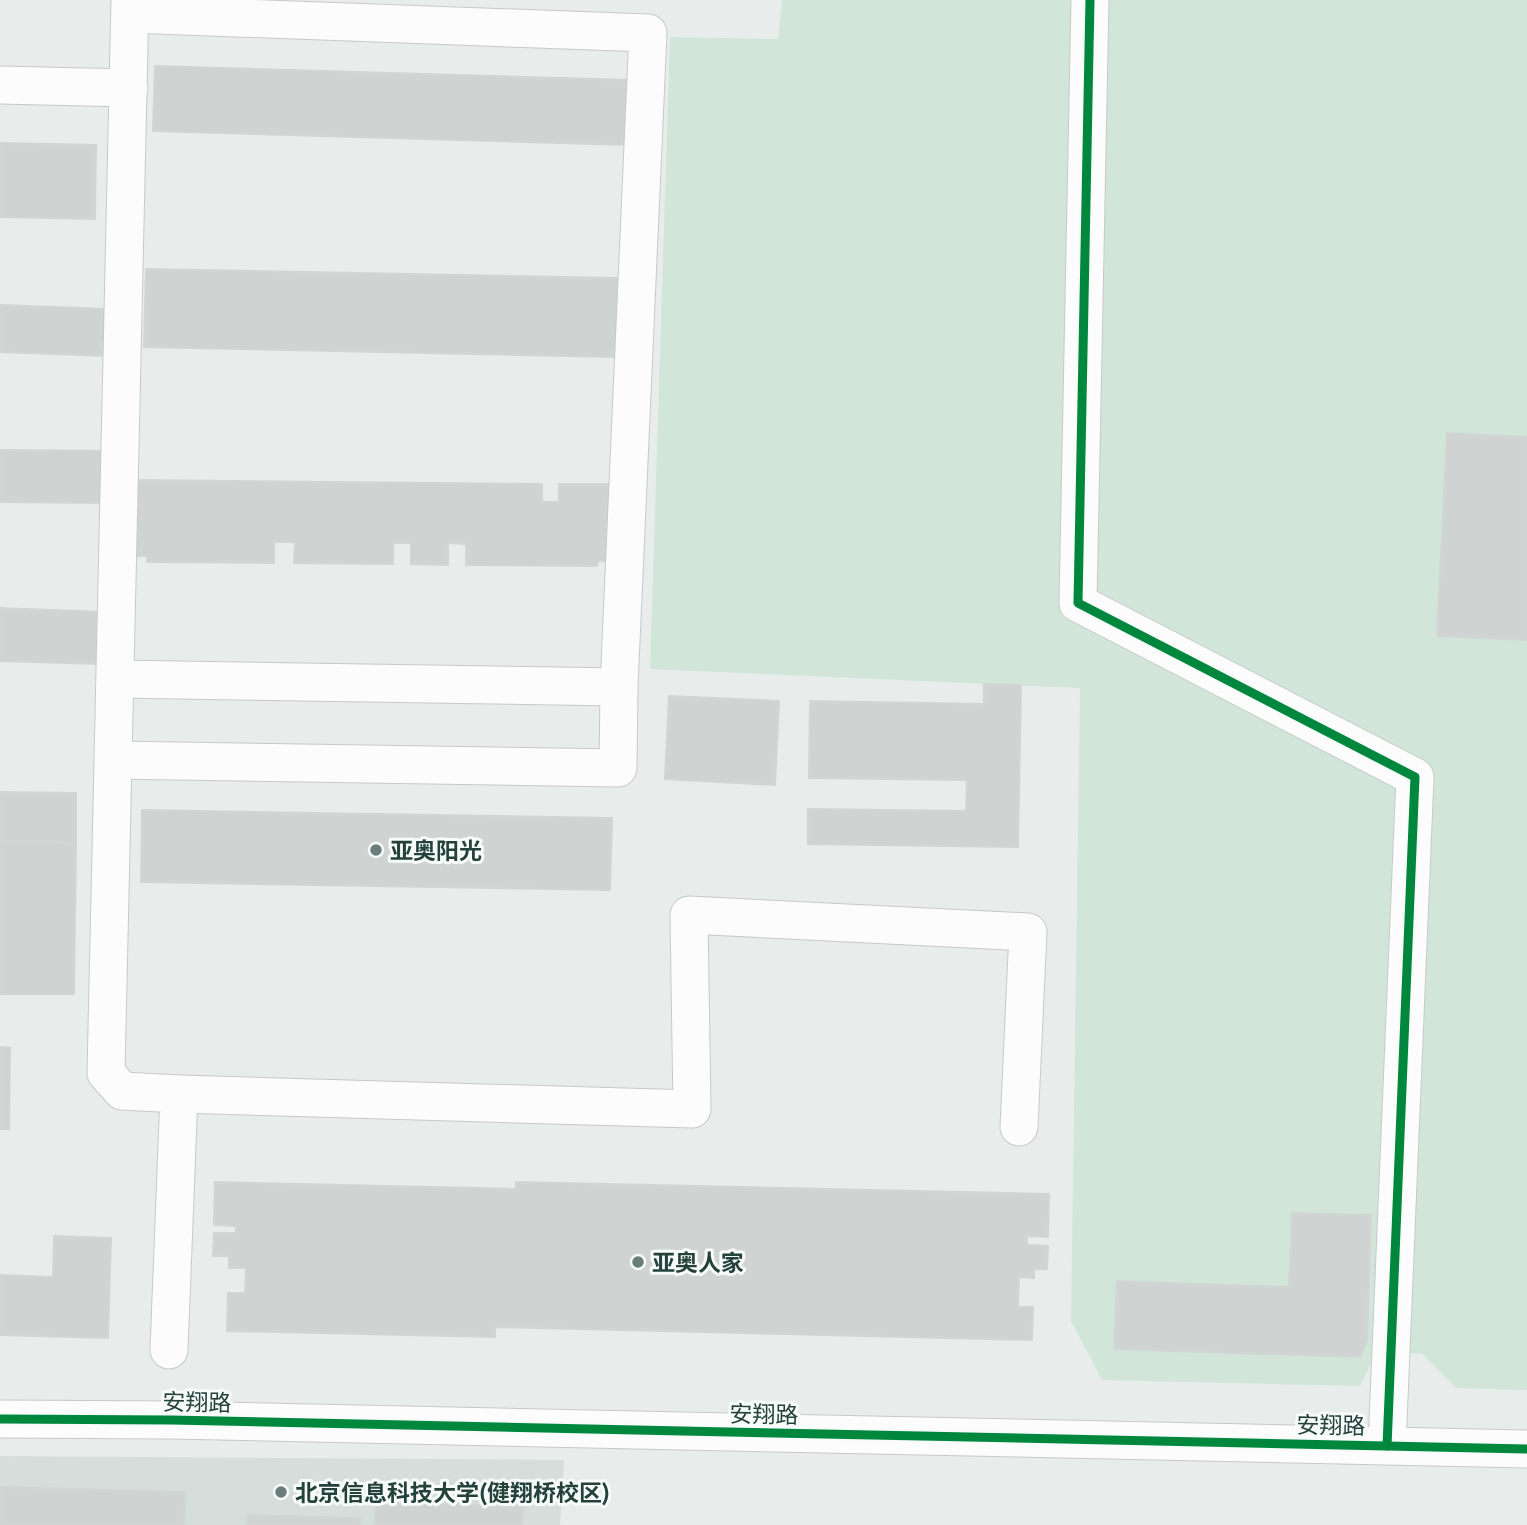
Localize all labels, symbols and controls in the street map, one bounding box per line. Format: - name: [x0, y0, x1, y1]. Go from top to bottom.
- place label: 亚奥阳光: [390, 838, 482, 863]
- marker: 亚奥阳光: [368, 842, 384, 858]
- place label: 亚奥人家: [652, 1250, 744, 1275]
- marker: 亚奥人家: [630, 1254, 646, 1270]
- street label: 安翔路: [162, 1389, 232, 1415]
- street label: 安翔路: [729, 1401, 799, 1427]
- street label: 安翔路: [1296, 1412, 1366, 1438]
- place label: 北京信息科技大学(健翔桥校区): [295, 1480, 610, 1506]
- marker: 北京信息科技大学(健翔桥校区): [273, 1484, 289, 1500]

